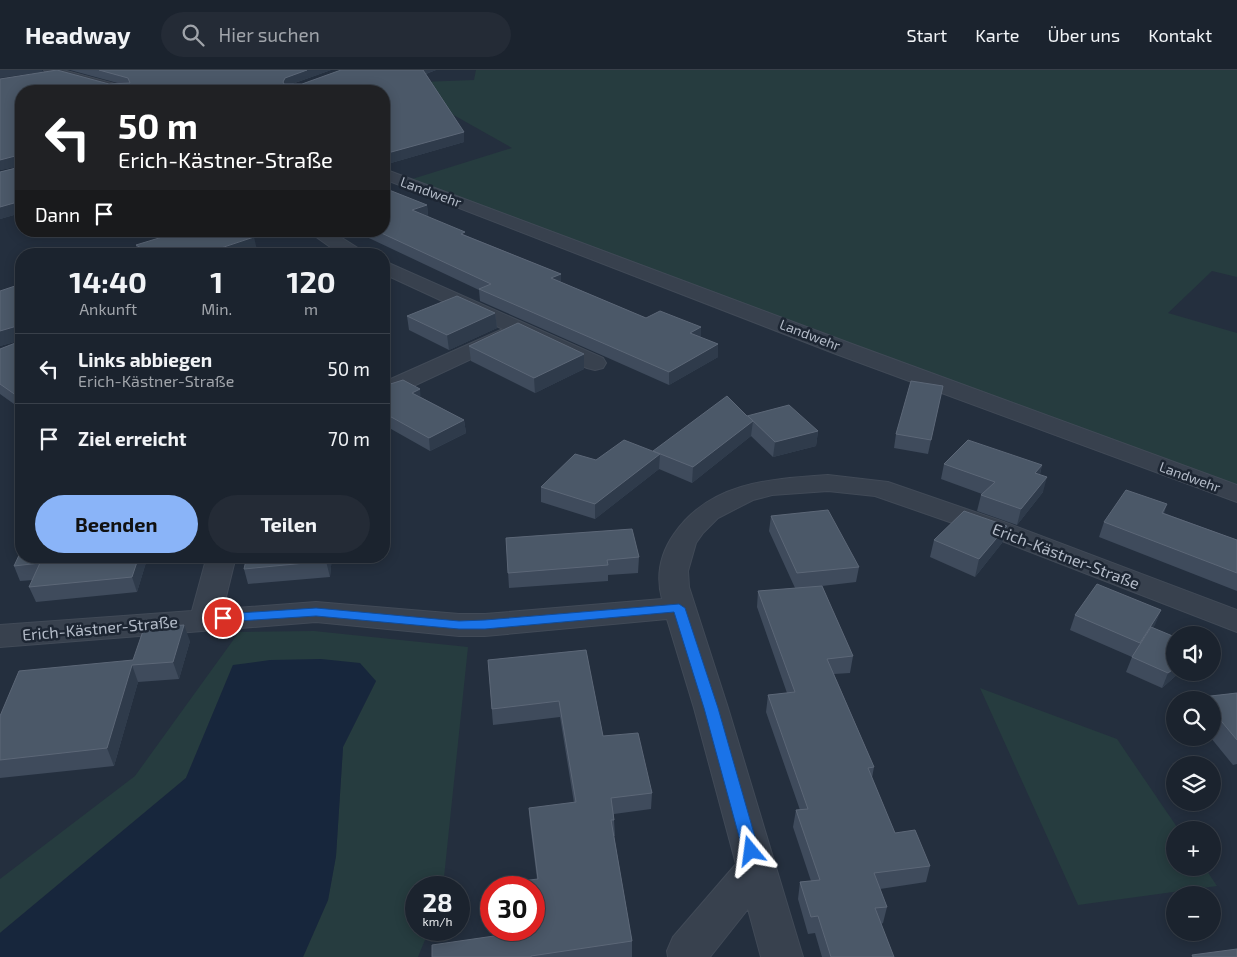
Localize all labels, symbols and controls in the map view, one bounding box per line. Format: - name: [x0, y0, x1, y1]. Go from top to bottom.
- search box: [161, 12, 511, 57]
- text: Headway: [25, 20, 131, 49]
- icon: search: [179, 21, 207, 49]
- text: Hier suchen: [219, 23, 320, 46]
- text: Start: [906, 24, 947, 46]
- text: Karte: [975, 24, 1020, 46]
- text: Über uns: [1048, 24, 1120, 46]
- text: Kontakt: [1148, 24, 1212, 46]
- text: 50 m: [118, 104, 198, 146]
- icon: left: [35, 105, 100, 170]
- text: Erich-Kästner-Straße: [118, 146, 333, 172]
- street label: Landwehr: [398, 173, 464, 211]
- icon: arrive: [90, 200, 118, 228]
- text: Dann: [35, 203, 80, 226]
- text: 14:40: [69, 263, 147, 299]
- text: 1: [210, 263, 223, 299]
- text: 120: [286, 263, 336, 299]
- text: Ankunft: [79, 299, 137, 318]
- text: Min.: [201, 299, 232, 318]
- text: m: [304, 299, 318, 318]
- street label: Landwehr: [777, 315, 843, 354]
- text: Links abbiegen: [78, 348, 212, 371]
- icon: left: [35, 355, 63, 383]
- text: 50 m: [327, 357, 370, 380]
- text: Erich-Kästner-Straße: [78, 371, 234, 390]
- icon: arrive: [35, 425, 63, 453]
- text: Ziel erreicht: [78, 427, 187, 450]
- text: 70 m: [328, 427, 370, 450]
- street label: Landwehr: [1157, 458, 1223, 496]
- button: Beenden: [35, 495, 198, 553]
- button: Teilen: [208, 495, 370, 553]
- street label: Erich-Kästner-Straße: [990, 519, 1143, 592]
- pin: [202, 597, 244, 639]
- icon: arrive: [209, 604, 237, 632]
- street label: Erich-Kästner-Straße: [21, 611, 179, 644]
- map controls: [1166, 626, 1221, 941]
- button: sound: [1166, 626, 1221, 681]
- button: search: [1166, 691, 1221, 746]
- button: layers: [1166, 756, 1221, 811]
- button: +: [1166, 821, 1221, 876]
- position arrow: [724, 824, 776, 876]
- speed limit sign: 30: [480, 876, 545, 941]
- button: −: [1166, 886, 1221, 941]
- text: 28: [422, 887, 453, 917]
- text: km/h: [423, 914, 452, 928]

